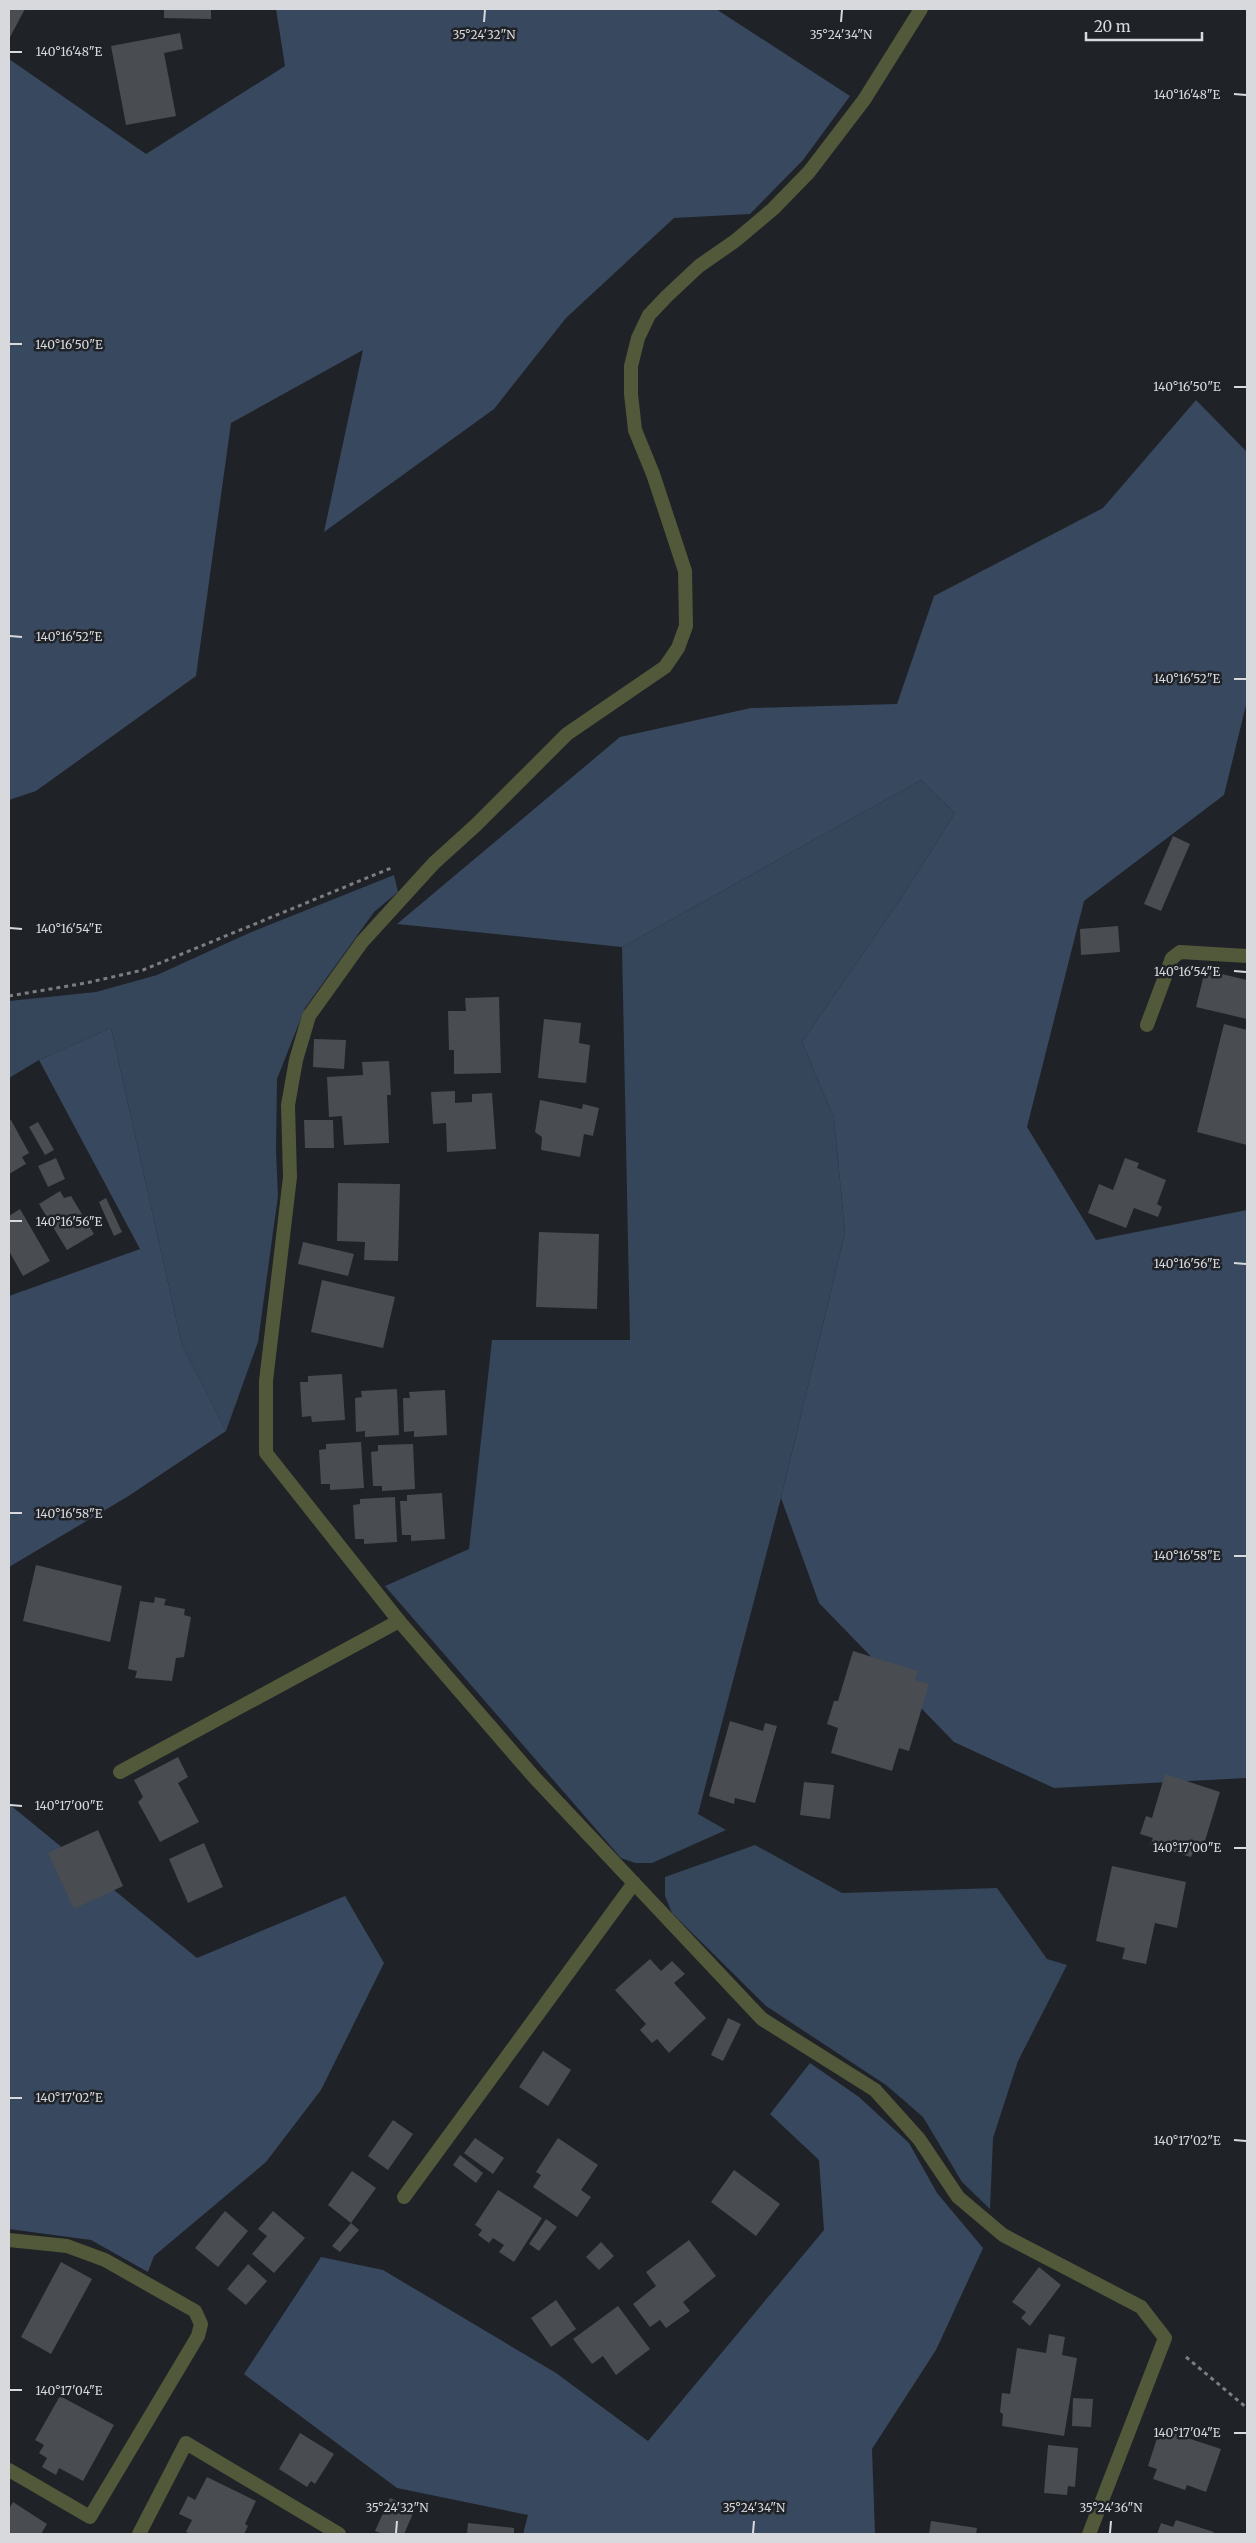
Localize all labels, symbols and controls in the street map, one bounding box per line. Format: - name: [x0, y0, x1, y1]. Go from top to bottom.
- scale bar: [1086, 10, 1202, 42]
- text: 20 m: [1094, 17, 1131, 36]
- text: 35°24'32"N: [452, 27, 516, 42]
- text: 35°24'34"N: [810, 27, 873, 42]
- text: 140°16'48"E: [36, 44, 103, 59]
- text: 140°16'48"E: [1154, 87, 1221, 102]
- text: 140°16'50"E: [35, 337, 103, 352]
- text: 140°16'50"E: [1153, 379, 1221, 394]
- text: 140°16'52"E: [36, 629, 103, 644]
- text: 140°16'52"E: [1154, 671, 1221, 686]
- text: 140°16'54"E: [36, 921, 102, 936]
- text: 140°16'54"E: [1154, 964, 1220, 979]
- text: 140°16'56"E: [36, 1214, 103, 1229]
- text: 140°16'56"E: [1154, 1256, 1221, 1271]
- text: 140°16'58"E: [36, 1506, 103, 1521]
- text: 140°16'58"E: [1154, 1548, 1221, 1563]
- text: 140°17'00"E: [35, 1798, 104, 1813]
- text: 140°17'00"E: [1153, 1840, 1222, 1855]
- text: 140°17'02"E: [35, 2090, 103, 2105]
- text: 140°17'02"E: [1153, 2133, 1221, 2148]
- text: 140°17'04"E: [36, 2383, 103, 2398]
- text: 140°17'04"E: [1154, 2425, 1221, 2440]
- text: 35°24'32"N: [365, 2500, 429, 2515]
- text: 35°24'34"N: [723, 2500, 786, 2515]
- text: 35°24'36"N: [1079, 2500, 1143, 2515]

